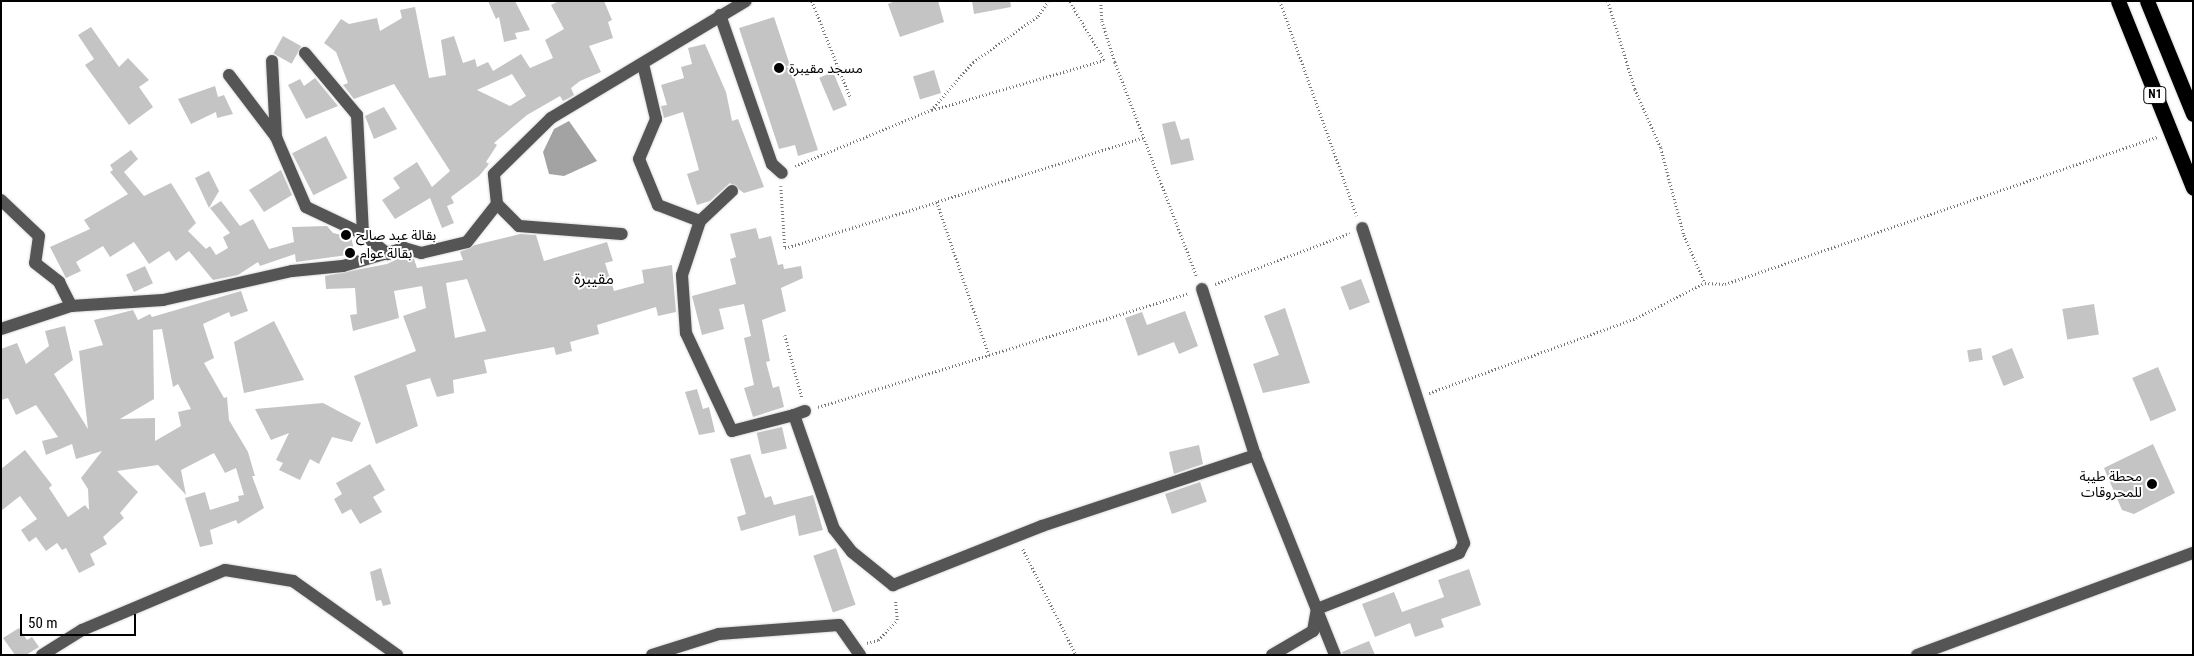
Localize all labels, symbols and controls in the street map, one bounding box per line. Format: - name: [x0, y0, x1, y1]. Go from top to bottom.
- place label: مسجد مقيبرة: [789, 60, 863, 76]
- marker: مسجد مقيبرة: [773, 62, 785, 74]
- road number: N1: [2142, 86, 2168, 104]
- place label: بقالة عبد صالح: [356, 227, 436, 243]
- marker: بقالة عبد صالح: [340, 229, 352, 241]
- place label: بقالة عوام: [360, 245, 412, 261]
- marker: بقالة عوام: [344, 247, 356, 259]
- district label: مقيبرة: [574, 269, 614, 289]
- place label: محطة طيبة للمحروقات: [2079, 468, 2142, 501]
- marker: محطة طيبة للمحروقات: [2146, 478, 2158, 490]
- scale bar: [22, 604, 139, 636]
- text: 50 m: [28, 614, 58, 632]

